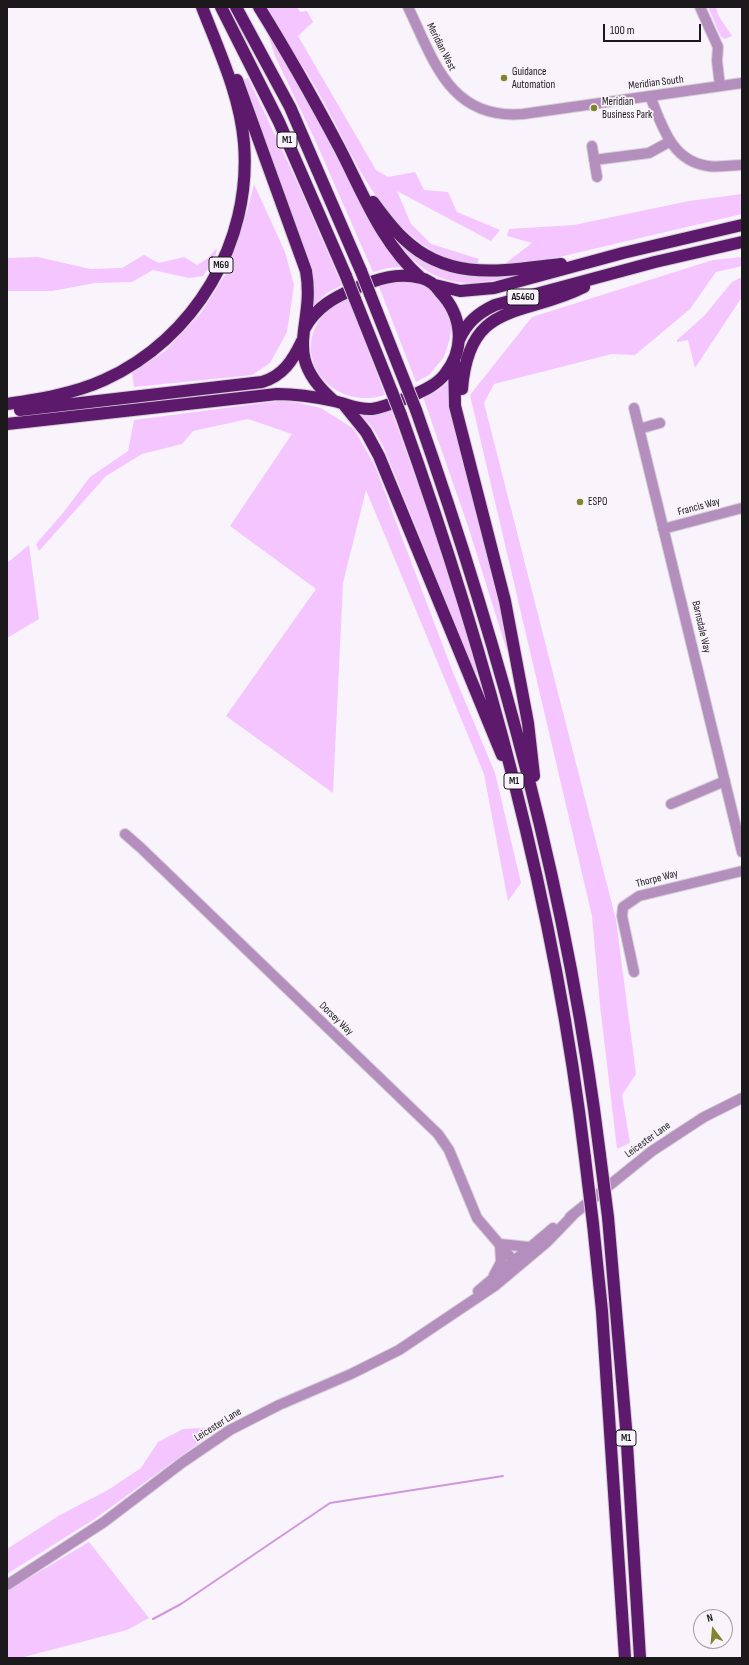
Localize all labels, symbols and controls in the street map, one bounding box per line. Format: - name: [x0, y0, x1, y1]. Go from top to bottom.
- scale bar: [605, 16, 703, 42]
- street label: Meridian West: [423, 21, 459, 73]
- text: 100 m: [610, 23, 635, 38]
- place label: Guidance Automation: [512, 65, 555, 91]
- marker: Guidance Automation: [499, 73, 509, 83]
- street label: Meridian South: [628, 73, 684, 93]
- place label: Meridian Business Park: [602, 95, 652, 121]
- marker: Meridian Business Park: [589, 103, 599, 113]
- road number: M1: [277, 132, 297, 148]
- road number: M69: [209, 257, 233, 273]
- road number: A5460: [507, 289, 539, 305]
- place label: ESPO: [588, 495, 607, 509]
- street label: Francis Way: [676, 495, 722, 519]
- marker: ESPO: [575, 497, 585, 507]
- street label: Barnsdale Way: [689, 600, 713, 654]
- road number: M1: [504, 773, 524, 789]
- street label: Thorpe Way: [635, 867, 679, 891]
- street label: Dorsey Way: [316, 999, 356, 1039]
- street label: Leicester Lane: [623, 1119, 673, 1161]
- street label: Leicester Lane: [192, 1405, 244, 1445]
- road number: M1: [616, 1430, 636, 1446]
- north arrow: [693, 1609, 733, 1649]
- text: N: [705, 1611, 714, 1625]

